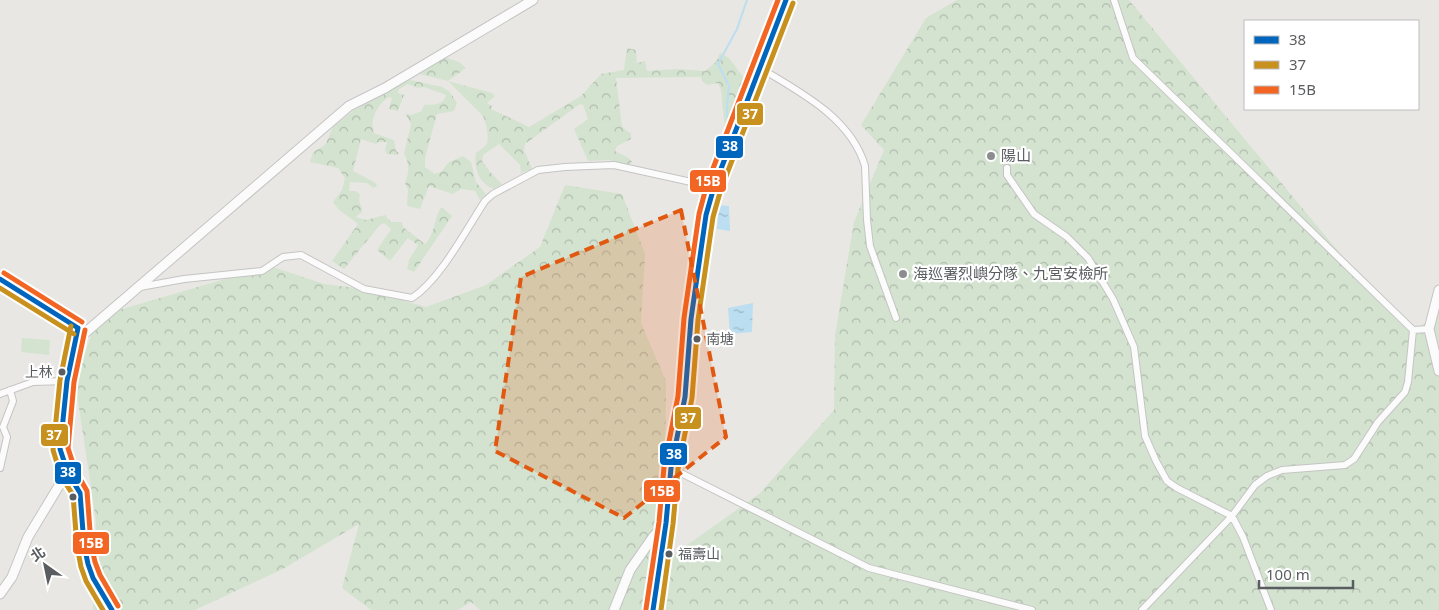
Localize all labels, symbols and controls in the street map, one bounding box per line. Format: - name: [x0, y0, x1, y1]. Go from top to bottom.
- legend: [1244, 20, 1419, 110]
- text: 38: [1289, 29, 1306, 49]
- text: 37: [1289, 54, 1306, 74]
- text: 15B: [1289, 79, 1316, 99]
- line badge: 37: [736, 102, 764, 126]
- text: 37: [742, 104, 758, 123]
- line badge: 38: [715, 135, 744, 159]
- text: 38: [722, 136, 738, 155]
- place label: 陽山: [1001, 145, 1031, 165]
- marker: 陽山: [985, 150, 997, 162]
- line badge: 15B: [689, 169, 727, 193]
- text: 15B: [695, 171, 721, 190]
- place label: 海巡署烈嶼分隊、九宮安檢所: [913, 263, 1108, 283]
- marker: 海巡署烈嶼分隊、九宮安檢所: [897, 268, 909, 280]
- place label: 南塘: [706, 329, 734, 348]
- marker: 南塘: [692, 334, 702, 344]
- place label: 上林: [25, 362, 53, 381]
- marker: 上林: [57, 367, 67, 377]
- line badge: 37: [674, 406, 702, 430]
- text: 37: [680, 408, 696, 427]
- line badge: 37: [40, 423, 69, 447]
- text: 37: [46, 425, 62, 444]
- line badge: 38: [659, 442, 688, 466]
- text: 38: [666, 444, 682, 463]
- line badge: 38: [54, 461, 82, 485]
- text: 38: [60, 462, 76, 481]
- line badge: 15B: [643, 479, 681, 503]
- text: 15B: [649, 481, 675, 500]
- unlabelled marker: [68, 492, 78, 502]
- line badge: 15B: [72, 531, 110, 555]
- text: 15B: [78, 533, 104, 552]
- north arrow: [20, 540, 70, 590]
- text: 北: [27, 542, 49, 565]
- place label: 福壽山: [678, 544, 720, 563]
- marker: 福壽山: [664, 549, 674, 559]
- scale bar: [1259, 558, 1353, 590]
- text: 100 m: [1266, 564, 1310, 584]

